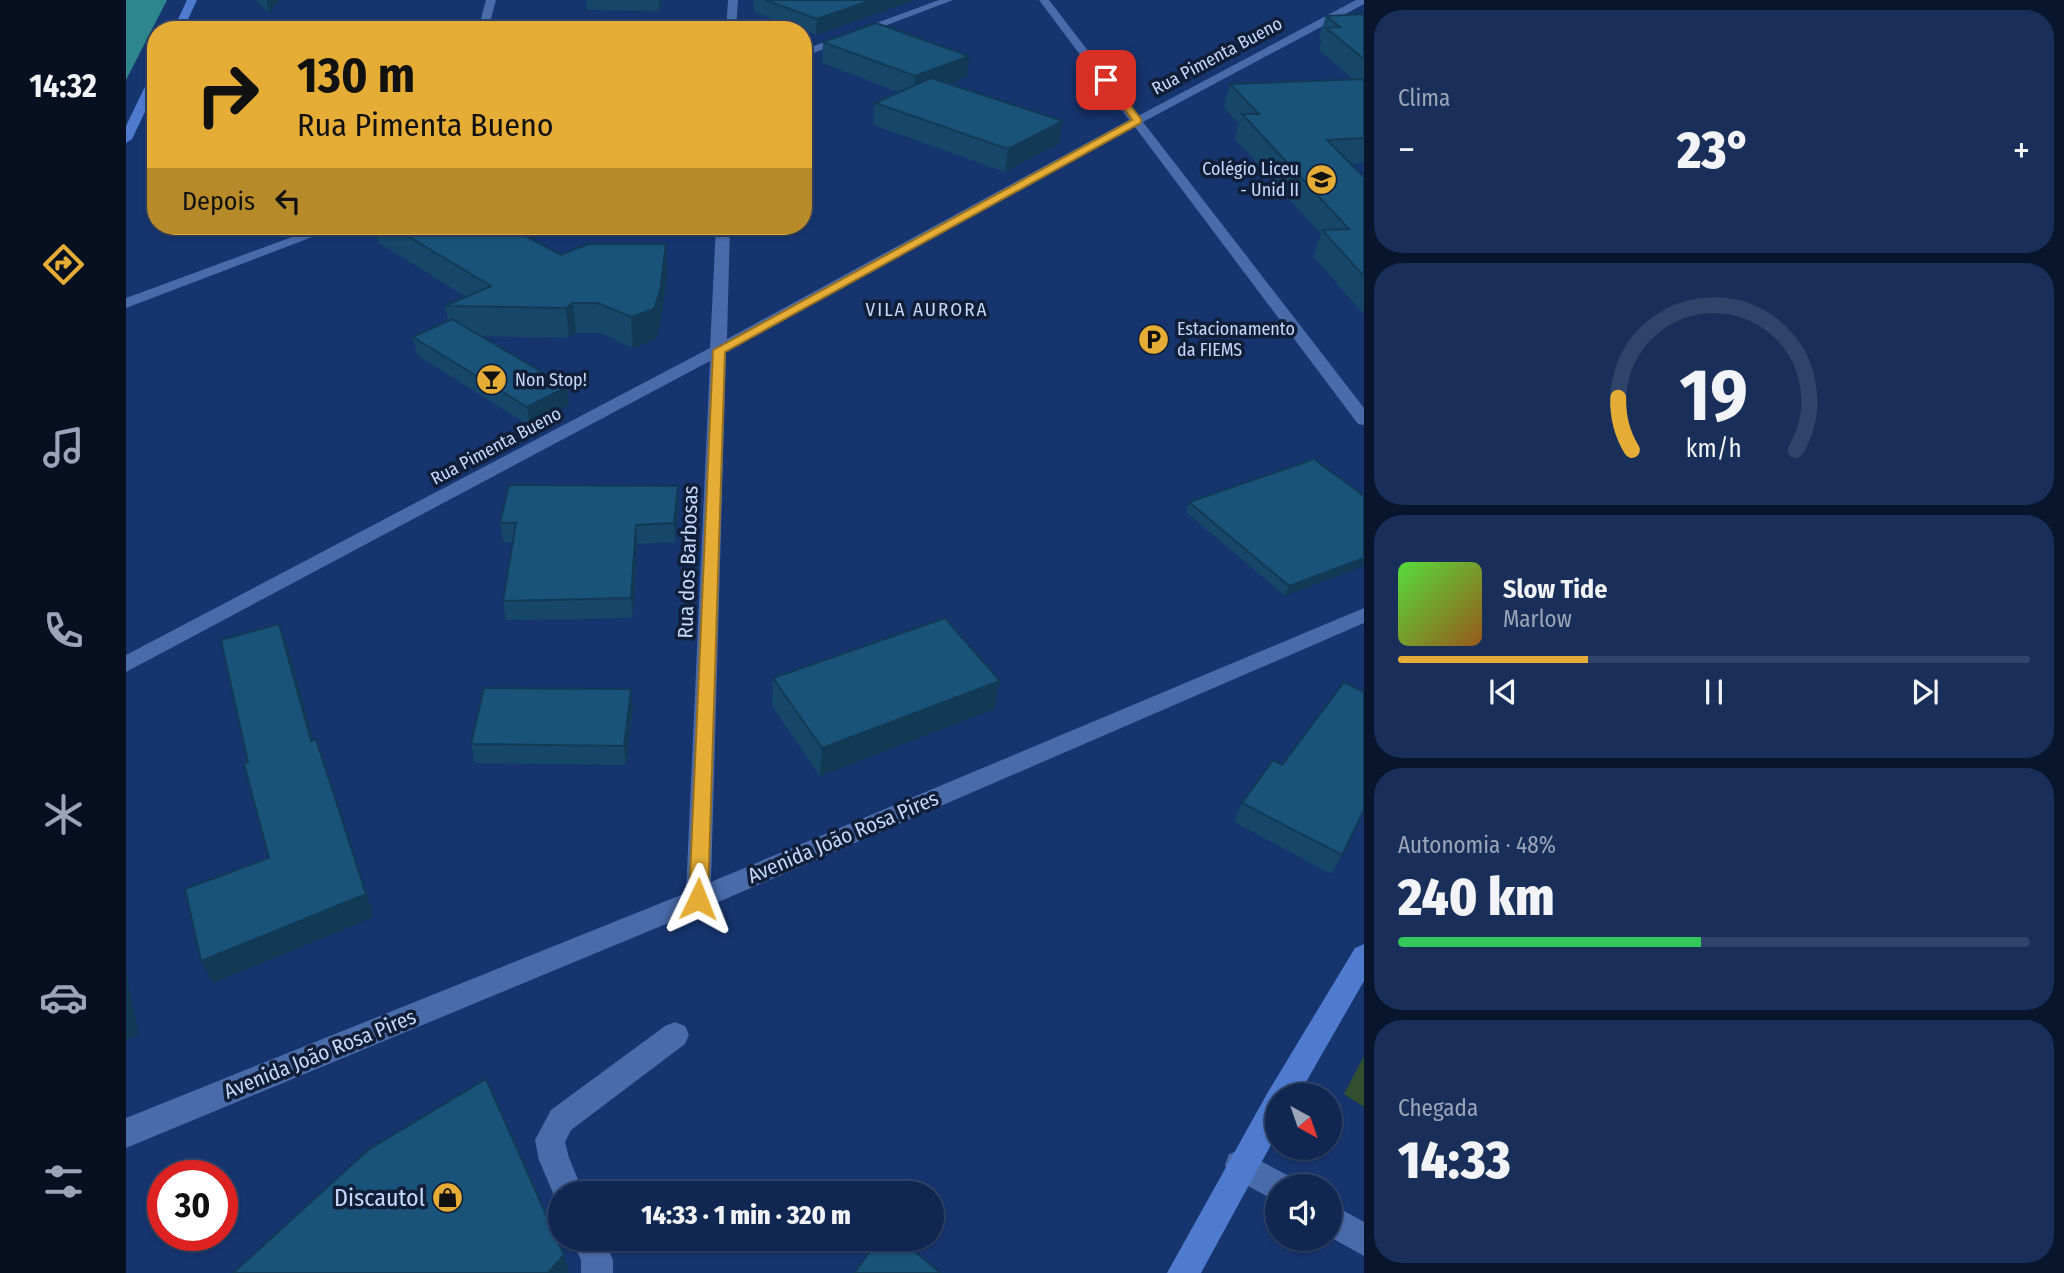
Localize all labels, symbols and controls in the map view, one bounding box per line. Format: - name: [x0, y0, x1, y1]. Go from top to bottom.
- street label: Rua Pimenta Bueno: [1148, 12, 1286, 100]
- text: 130 m: [297, 46, 415, 105]
- icon: right: [182, 49, 273, 140]
- pin: [1076, 50, 1136, 110]
- icon: arrive: [1087, 61, 1125, 99]
- text: 14:32: [29, 67, 97, 105]
- text: Clima: [1398, 84, 1450, 112]
- text: Rua Pimenta Bueno: [297, 106, 554, 144]
- text: 23°: [1677, 119, 1751, 182]
- text: −: [1398, 127, 1415, 173]
- text: +: [2013, 127, 2030, 173]
- place label: Colégio Liceu - Unid II: [1202, 158, 1299, 201]
- school or university icon: Colégio Liceu - Unid II: [1305, 162, 1339, 196]
- icon: left: [269, 182, 307, 220]
- text: Depois: [182, 186, 255, 217]
- icon: directions: [39, 240, 88, 289]
- district label: VILA AURORA: [866, 298, 988, 321]
- place label: Estacionamento da FIEMS: [1177, 318, 1295, 361]
- parking icon: Estacionamento da FIEMS: [1137, 322, 1171, 356]
- text: 19: [1680, 352, 1748, 439]
- bar icon: Non Stop!: [475, 363, 509, 397]
- place label: Non Stop!: [515, 369, 587, 391]
- street label: Rua Pimenta Bueno: [427, 402, 565, 490]
- icon: music: [39, 423, 88, 472]
- text: km/h: [1686, 434, 1742, 464]
- street label: Rua dos Barbosas: [672, 485, 704, 639]
- text: Slow Tide: [1503, 574, 1607, 605]
- text: Marlow: [1503, 605, 1572, 633]
- icon: phone: [39, 606, 88, 655]
- icon: previous: [1484, 673, 1522, 711]
- icon: pause: [1695, 673, 1733, 711]
- icon: next: [1906, 673, 1944, 711]
- street label: Avenida João Rosa Pires: [744, 785, 942, 889]
- icon: climate: [39, 790, 88, 839]
- text: Autonomia · 48%: [1398, 831, 1556, 859]
- position arrow: [661, 862, 735, 936]
- text: 240 km: [1398, 866, 1555, 929]
- icon: car: [39, 973, 88, 1022]
- street label: Avenida João Rosa Pires: [220, 1004, 420, 1104]
- north arrow: [1265, 1083, 1342, 1160]
- map controls: [1265, 1083, 1342, 1251]
- text: Chegada: [1398, 1094, 1478, 1122]
- text: 14:33: [1398, 1129, 1511, 1192]
- icon: filters: [39, 1157, 88, 1206]
- speed limit sign: 30: [147, 1160, 238, 1251]
- button: sound: [1265, 1174, 1342, 1251]
- shop icon: Discautol: [431, 1181, 465, 1215]
- place label: Discautol: [334, 1184, 425, 1212]
- text: 14:33 · 1 min · 320 m: [641, 1200, 851, 1231]

